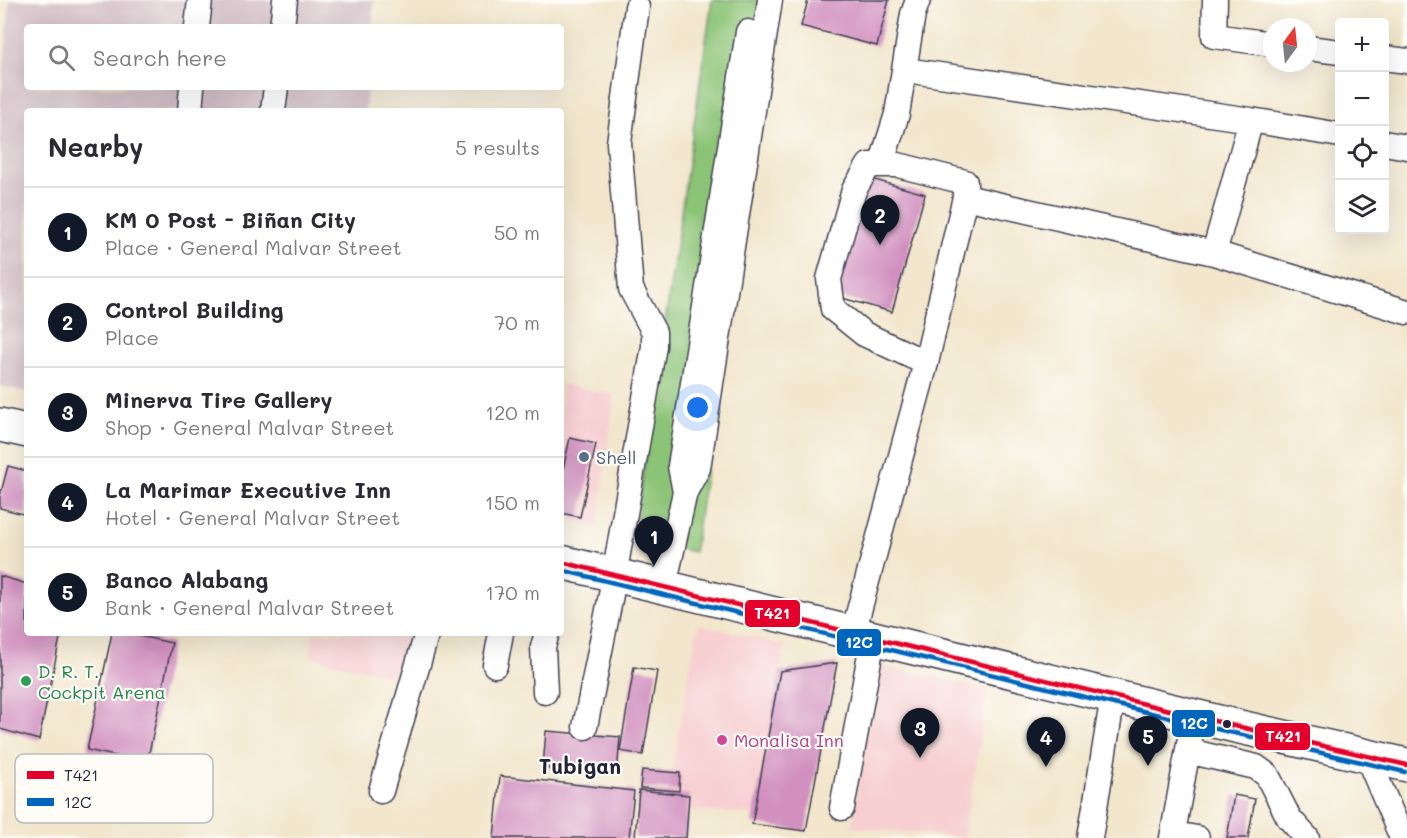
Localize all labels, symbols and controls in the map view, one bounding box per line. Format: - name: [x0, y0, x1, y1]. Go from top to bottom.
- north arrow: [1263, 18, 1317, 72]
- map controls: [1335, 18, 1389, 234]
- button: +: [1335, 18, 1389, 72]
- search box: [24, 24, 564, 90]
- icon: search: [45, 41, 78, 74]
- text: Search here: [93, 43, 227, 72]
- button: −: [1335, 72, 1389, 126]
- button: locate: [1335, 126, 1389, 180]
- text: Nearby: [48, 130, 143, 164]
- text: 5 results: [455, 134, 540, 160]
- button: layers: [1335, 180, 1389, 234]
- pin: 2: [860, 196, 900, 245]
- text: KM 0 Post - Biñan City: [105, 205, 356, 234]
- text: 1: [63, 219, 72, 245]
- text: 50 m: [494, 219, 540, 245]
- text: Place · General Malvar Street: [105, 234, 402, 260]
- text: Control Building: [105, 295, 284, 324]
- text: 2: [62, 309, 73, 335]
- text: 70 m: [494, 309, 540, 335]
- text: Place: [105, 324, 159, 350]
- text: Minerva Tire Gallery: [105, 385, 333, 414]
- your location: [683, 393, 712, 422]
- text: 3: [62, 399, 74, 425]
- text: 120 m: [485, 399, 540, 425]
- text: Shop · General Malvar Street: [105, 414, 394, 440]
- place label: Shell: [596, 445, 636, 469]
- marker: Shell: [577, 450, 591, 464]
- text: La Marimar Executive Inn: [105, 475, 391, 504]
- text: 4: [61, 489, 74, 515]
- text: 150 m: [485, 489, 540, 515]
- text: Hotel · General Malvar Street: [105, 504, 400, 530]
- pin: 1: [634, 516, 674, 566]
- text: Banco Alabang: [105, 565, 268, 594]
- text: 5: [62, 579, 73, 605]
- text: 170 m: [485, 579, 540, 605]
- text: Bank · General Malvar Street: [105, 594, 394, 620]
- line badge: T421: [744, 599, 801, 628]
- text: T421: [754, 602, 790, 623]
- line badge: 12C: [836, 628, 882, 657]
- text: 12C: [845, 631, 873, 652]
- place label: D. R. T. Cockpit Arena: [38, 659, 166, 704]
- marker: D. R. T. Cockpit Arena: [19, 674, 33, 688]
- pin: 3: [900, 708, 940, 758]
- line badge: 12C: [1171, 709, 1216, 738]
- text: 12C: [1180, 712, 1208, 733]
- pin: 5: [1128, 716, 1168, 766]
- pin: 4: [1026, 718, 1066, 767]
- unlabelled marker: [1221, 718, 1233, 730]
- line badge: T421: [1254, 722, 1311, 751]
- text: T421: [1265, 725, 1301, 746]
- place label: Monalisa Inn: [734, 728, 844, 752]
- marker: Monalisa Inn: [715, 733, 729, 747]
- district label: Tubigan: [539, 752, 621, 779]
- legend: [15, 754, 213, 823]
- text: T421: [64, 764, 98, 785]
- text: 12C: [64, 791, 92, 812]

